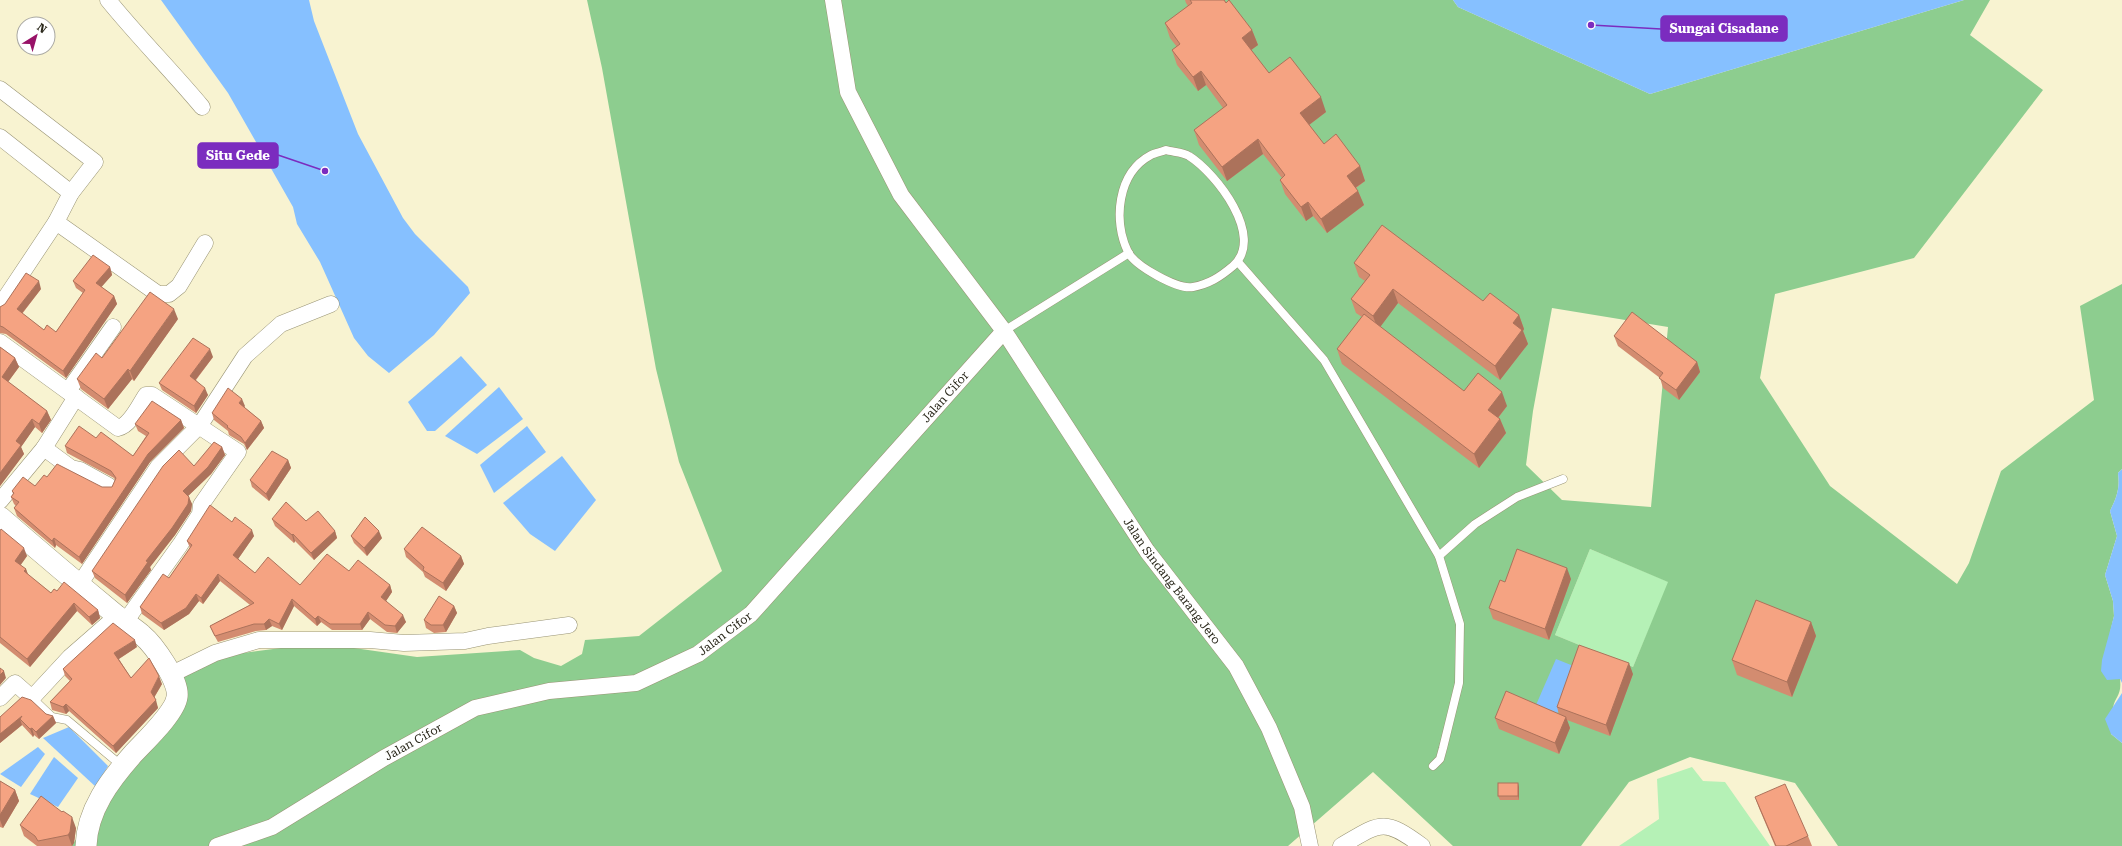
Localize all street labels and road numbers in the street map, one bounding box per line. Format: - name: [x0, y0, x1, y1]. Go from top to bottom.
- street label: Jalan Cifor: [919, 368, 972, 425]
- street label: Jalan Sindang Barang Jero: [1120, 515, 1223, 647]
- street label: Jalan Cifor: [695, 609, 755, 658]
- street label: Jalan Cifor: [382, 721, 444, 763]

